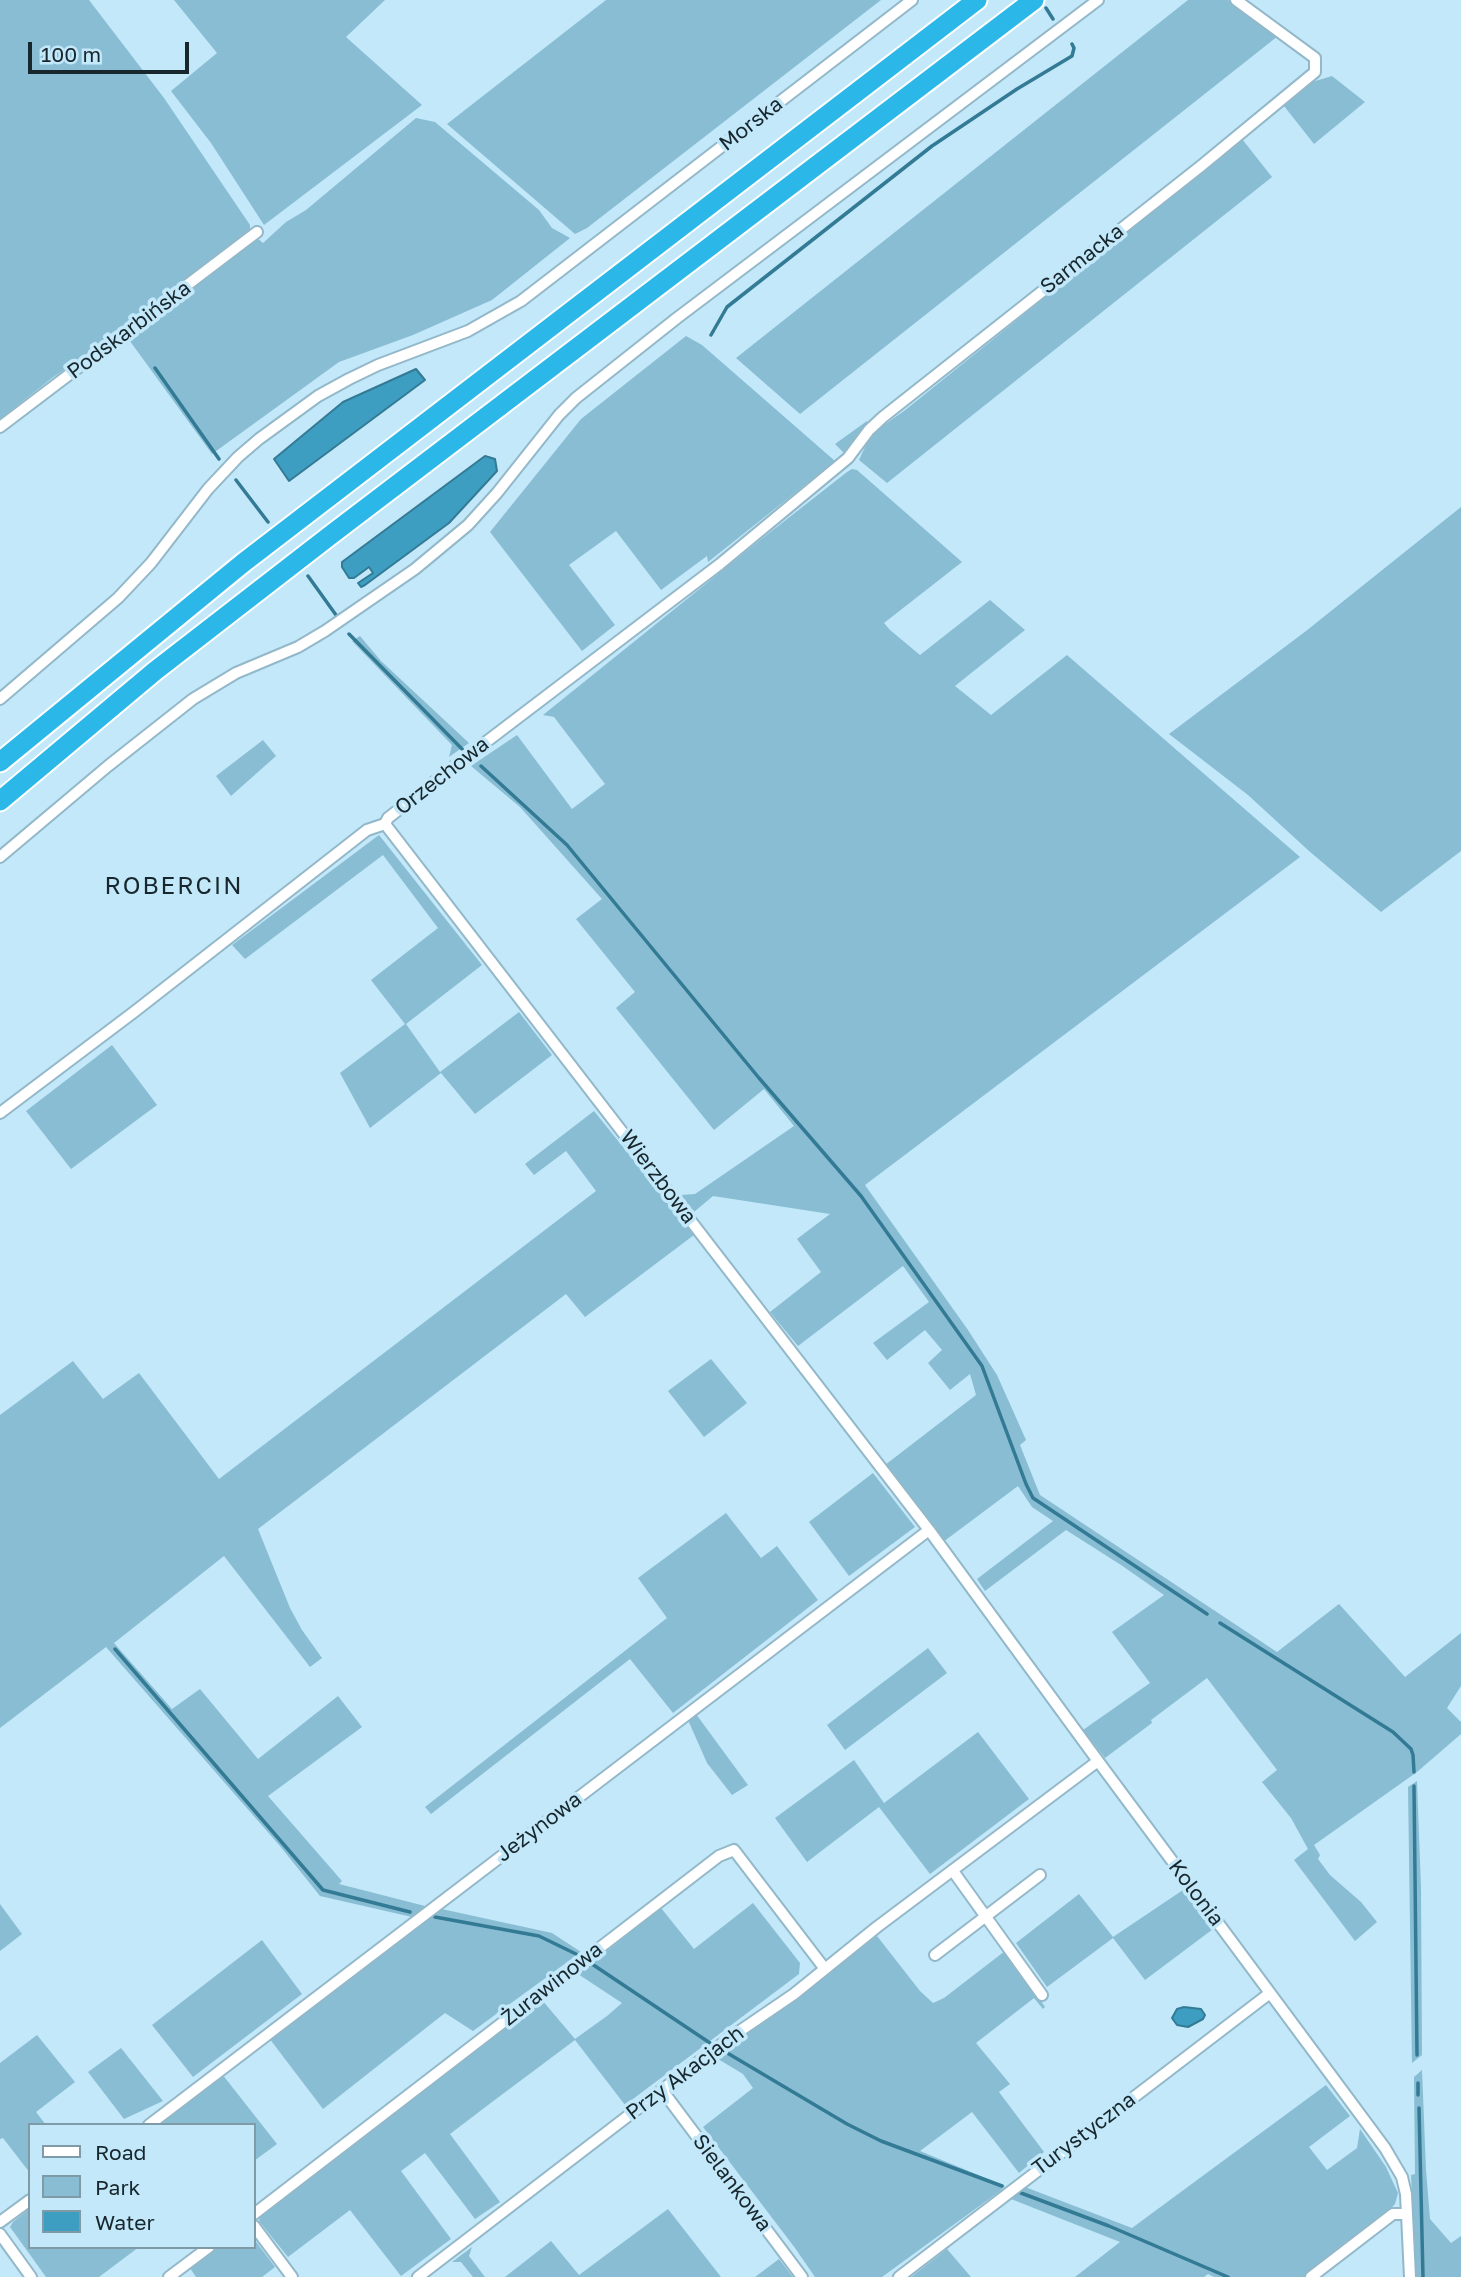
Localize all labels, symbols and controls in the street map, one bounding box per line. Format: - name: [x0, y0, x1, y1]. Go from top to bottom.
- scale bar: [32, 28, 192, 72]
- text: 100 m: [41, 41, 101, 67]
- street label: Morska: [714, 91, 788, 157]
- street label: Sarmacka: [1035, 219, 1129, 299]
- street label: Podskarbińska: [62, 275, 196, 385]
- street label: Orzechowa: [390, 732, 494, 820]
- district label: ROBERCIN: [105, 872, 243, 900]
- street label: Wierzbowa: [615, 1125, 701, 1229]
- street label: Jeżynowa: [491, 1787, 587, 1867]
- street label: Kolonia: [1163, 1855, 1229, 1931]
- street label: Żurawinowa: [497, 1937, 607, 2031]
- street label: Przy Akacjach: [621, 2021, 749, 2125]
- street label: Turystyczna: [1027, 2087, 1141, 2181]
- legend: [28, 2123, 256, 2249]
- street label: Sielankowa: [687, 2129, 777, 2237]
- text: Road: [95, 2139, 146, 2165]
- text: Park: [95, 2174, 140, 2200]
- text: Water: [95, 2209, 155, 2235]

